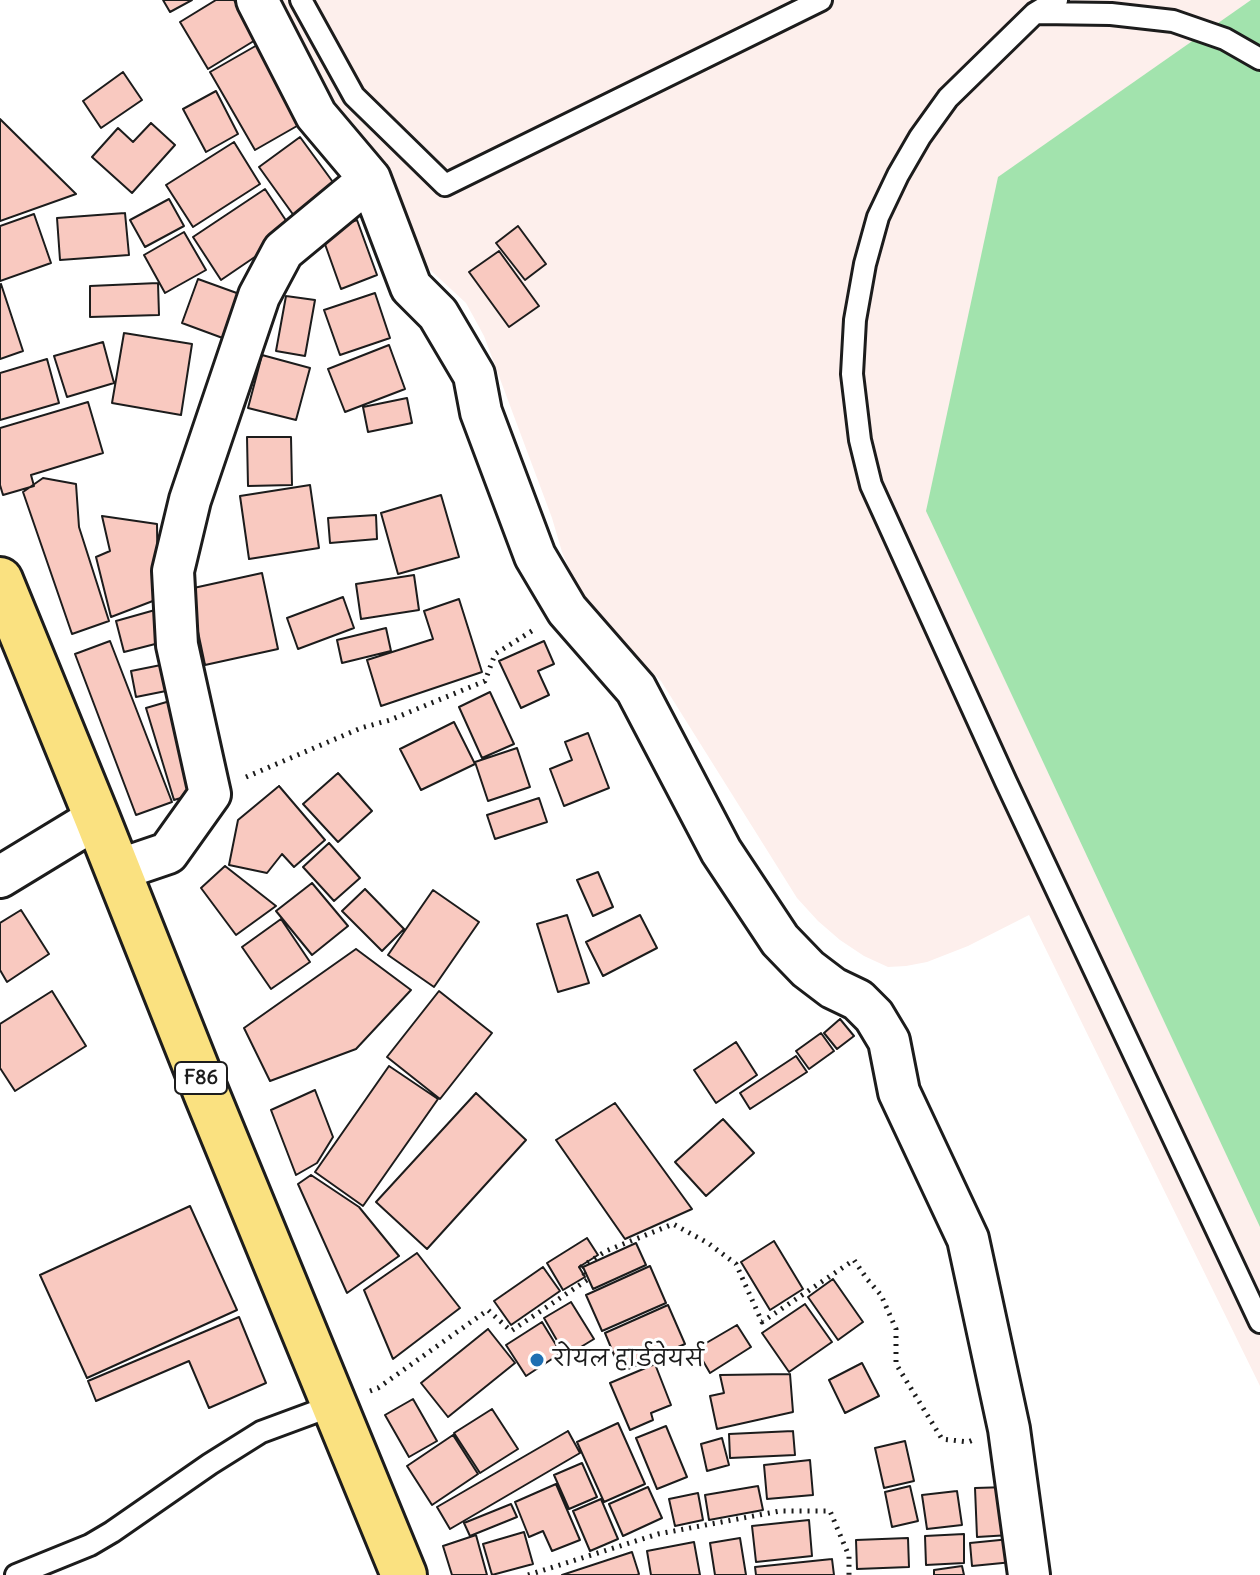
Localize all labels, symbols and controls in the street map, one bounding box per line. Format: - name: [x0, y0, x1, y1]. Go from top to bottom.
- road number: F86: [175, 1062, 227, 1094]
- place label: रोयल हार्डवेयर्स: [553, 1347, 704, 1373]
- marker: रोयल हार्डवेयर्स: [528, 1351, 546, 1369]

